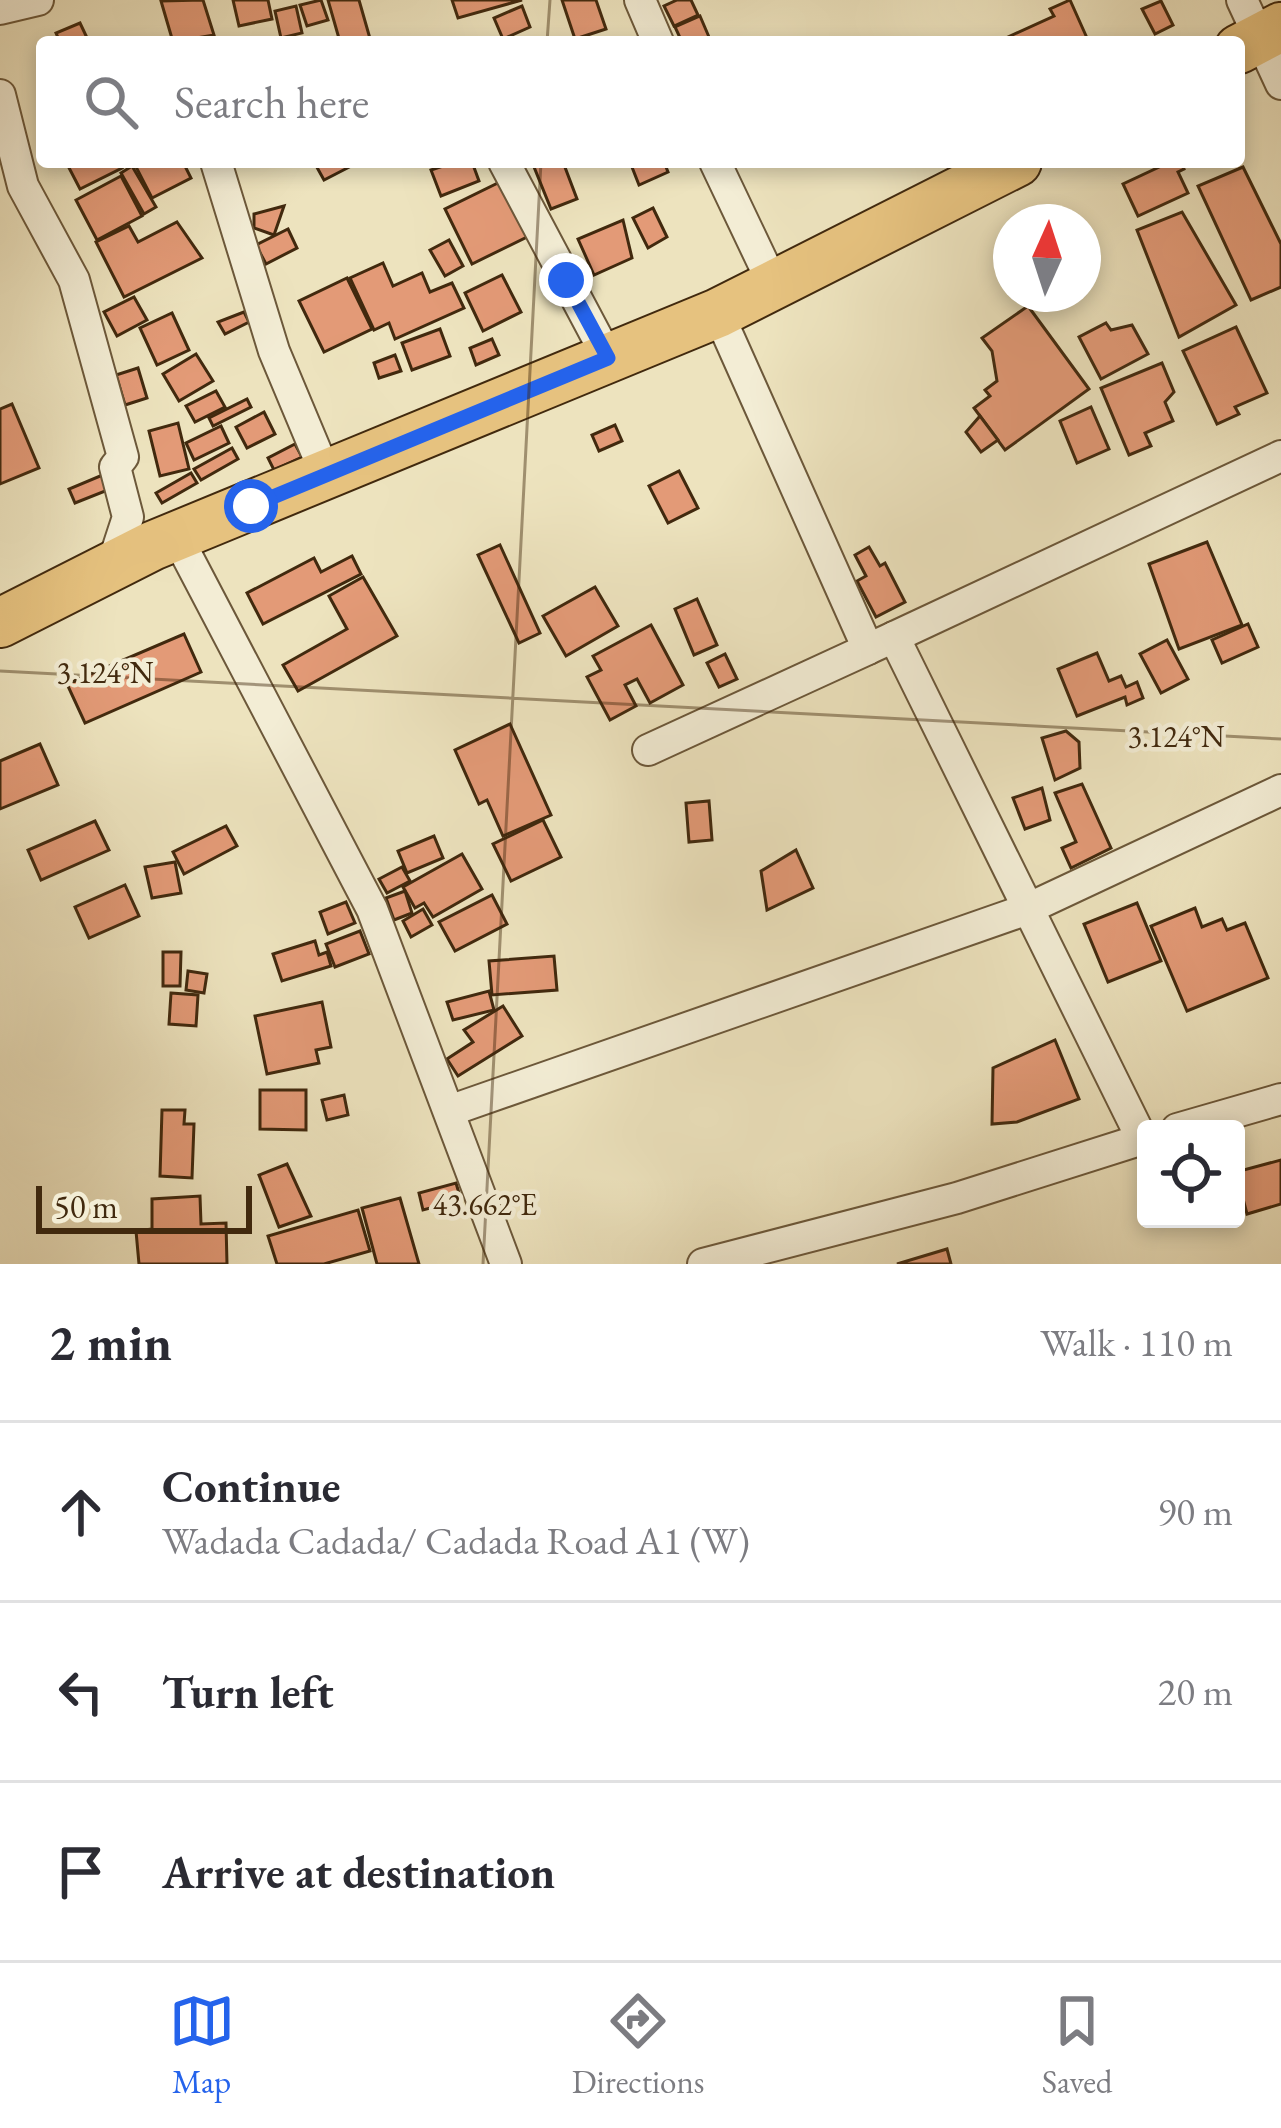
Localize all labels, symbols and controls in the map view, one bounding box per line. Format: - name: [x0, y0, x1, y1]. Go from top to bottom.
- search box: [36, 36, 1245, 168]
- icon: search: [78, 69, 144, 135]
- text: Search here: [174, 73, 369, 131]
- north arrow: [993, 204, 1101, 312]
- route end: [539, 253, 593, 307]
- route start: [224, 479, 278, 533]
- text: 3.124°N: [57, 653, 154, 692]
- text: 3.124°N: [1128, 717, 1225, 756]
- map controls: [1137, 1120, 1245, 1228]
- button: locate: [1137, 1120, 1245, 1228]
- scale bar: [36, 1180, 252, 1233]
- text: 50 m: [54, 1185, 118, 1228]
- text: 43.662°E: [433, 1185, 537, 1224]
- text: 2 min: [48, 1309, 172, 1375]
- text: Walk · 110 m: [1040, 1317, 1233, 1368]
- text: Continue: [162, 1457, 340, 1515]
- icon: ahead: [48, 1479, 114, 1545]
- text: 90 m: [1157, 1486, 1233, 1537]
- text: Wadada Cadada/ Cadada Road A1 (W): [162, 1515, 750, 1566]
- icon: left: [48, 1659, 114, 1725]
- text: Turn left: [162, 1663, 334, 1721]
- text: 20 m: [1157, 1666, 1233, 1717]
- icon: arrive: [48, 1839, 114, 1905]
- text: Arrive at destination: [162, 1843, 555, 1901]
- tab: Map: [169, 1988, 235, 2103]
- tab: Directions: [572, 1988, 705, 2103]
- tab: Saved: [1042, 1988, 1112, 2103]

